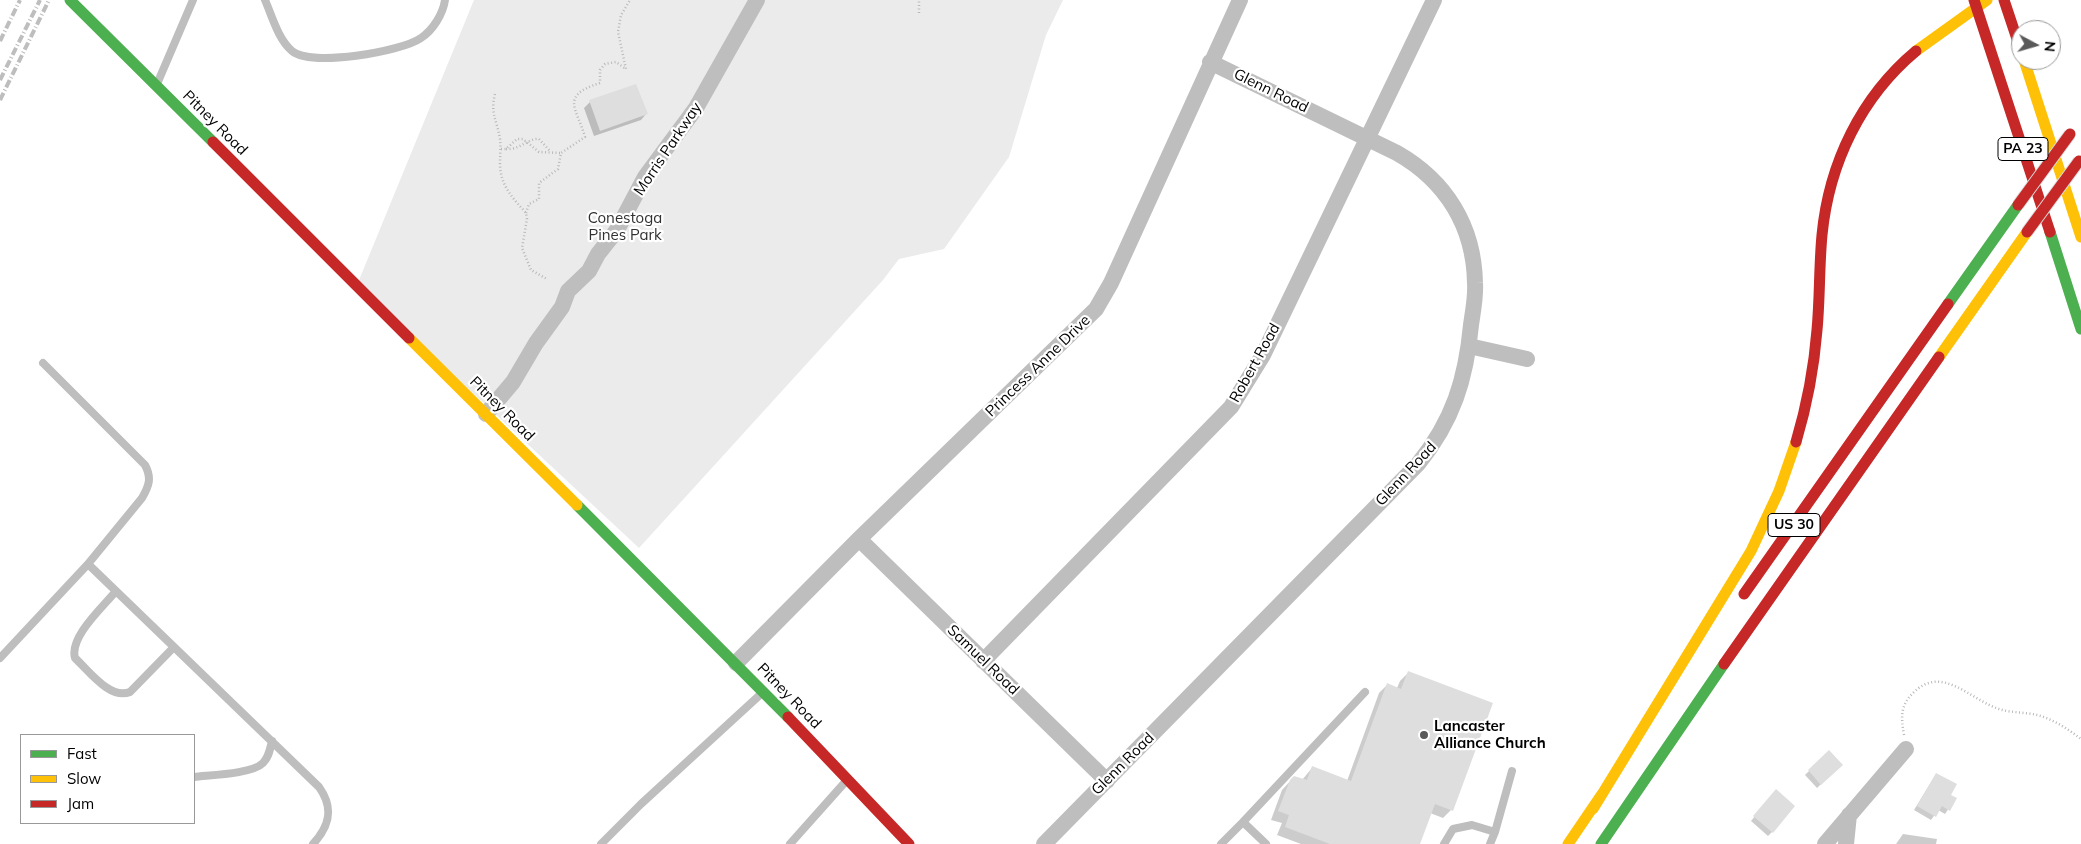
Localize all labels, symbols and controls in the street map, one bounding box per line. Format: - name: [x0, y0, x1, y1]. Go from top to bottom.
- north arrow: [2011, 20, 2061, 70]
- text: N: [2040, 40, 2059, 53]
- street label: Glenn Road: [1231, 65, 1311, 117]
- street label: Pitney Road: [179, 87, 251, 159]
- street label: Morris Parkway: [630, 99, 706, 199]
- road number: PA 23: [1998, 138, 2048, 160]
- park label: Conestoga Pines Park: [588, 209, 662, 244]
- street label: Princess Anne Drive: [982, 311, 1094, 421]
- street label: Robert Road: [1226, 320, 1284, 406]
- street label: Pitney Road: [466, 373, 538, 445]
- street label: Glenn Road: [1372, 438, 1440, 510]
- road number: US 30: [1768, 514, 1820, 536]
- street label: Samuel Road: [943, 621, 1023, 699]
- street label: Pitney Road: [753, 660, 825, 732]
- place label: Lancaster Alliance Church: [1434, 717, 1546, 752]
- street label: Glenn Road: [1088, 729, 1158, 799]
- marker: Lancaster Alliance Church: [1418, 729, 1430, 741]
- legend: [20, 734, 195, 824]
- text: Fast: [67, 744, 97, 763]
- text: Slow: [67, 769, 101, 788]
- text: Jam: [67, 794, 94, 813]

